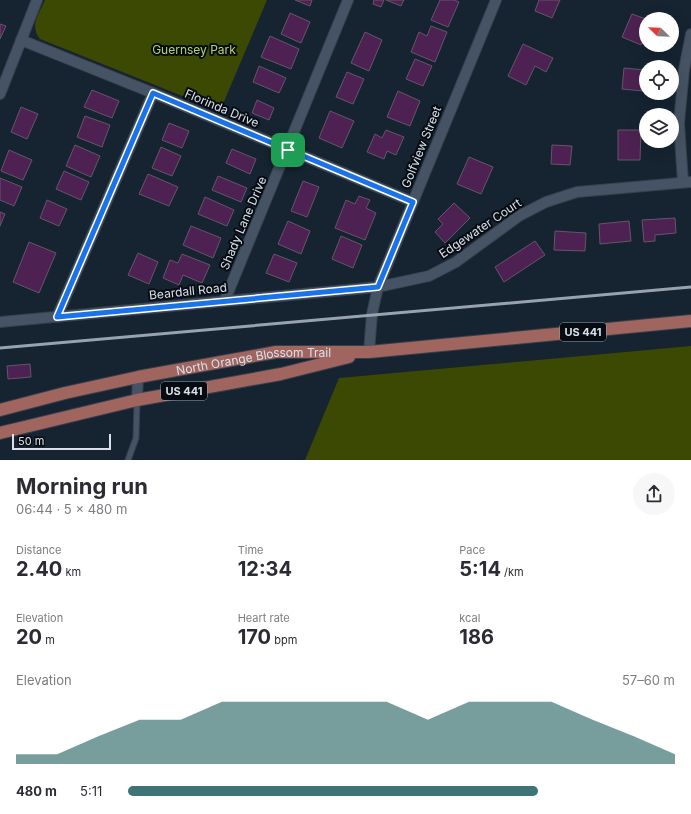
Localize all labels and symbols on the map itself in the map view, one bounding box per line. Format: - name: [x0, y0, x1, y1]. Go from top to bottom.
- north arrow: [639, 12, 679, 52]
- park label: Guernsey Park: [152, 42, 236, 57]
- street label: Florinda Drive: [183, 86, 261, 130]
- street label: Golfview Street: [398, 104, 444, 190]
- pin: [271, 133, 305, 167]
- street label: Shady Lane Drive: [217, 174, 269, 272]
- street label: Edgewater Court: [436, 195, 524, 261]
- street label: Beardall Road: [148, 279, 228, 303]
- road number: US 441: [560, 323, 606, 341]
- street label: North Orange Blossom Trail: [175, 345, 331, 377]
- road number: US 441: [161, 382, 207, 400]
- scale bar: [12, 432, 111, 451]

